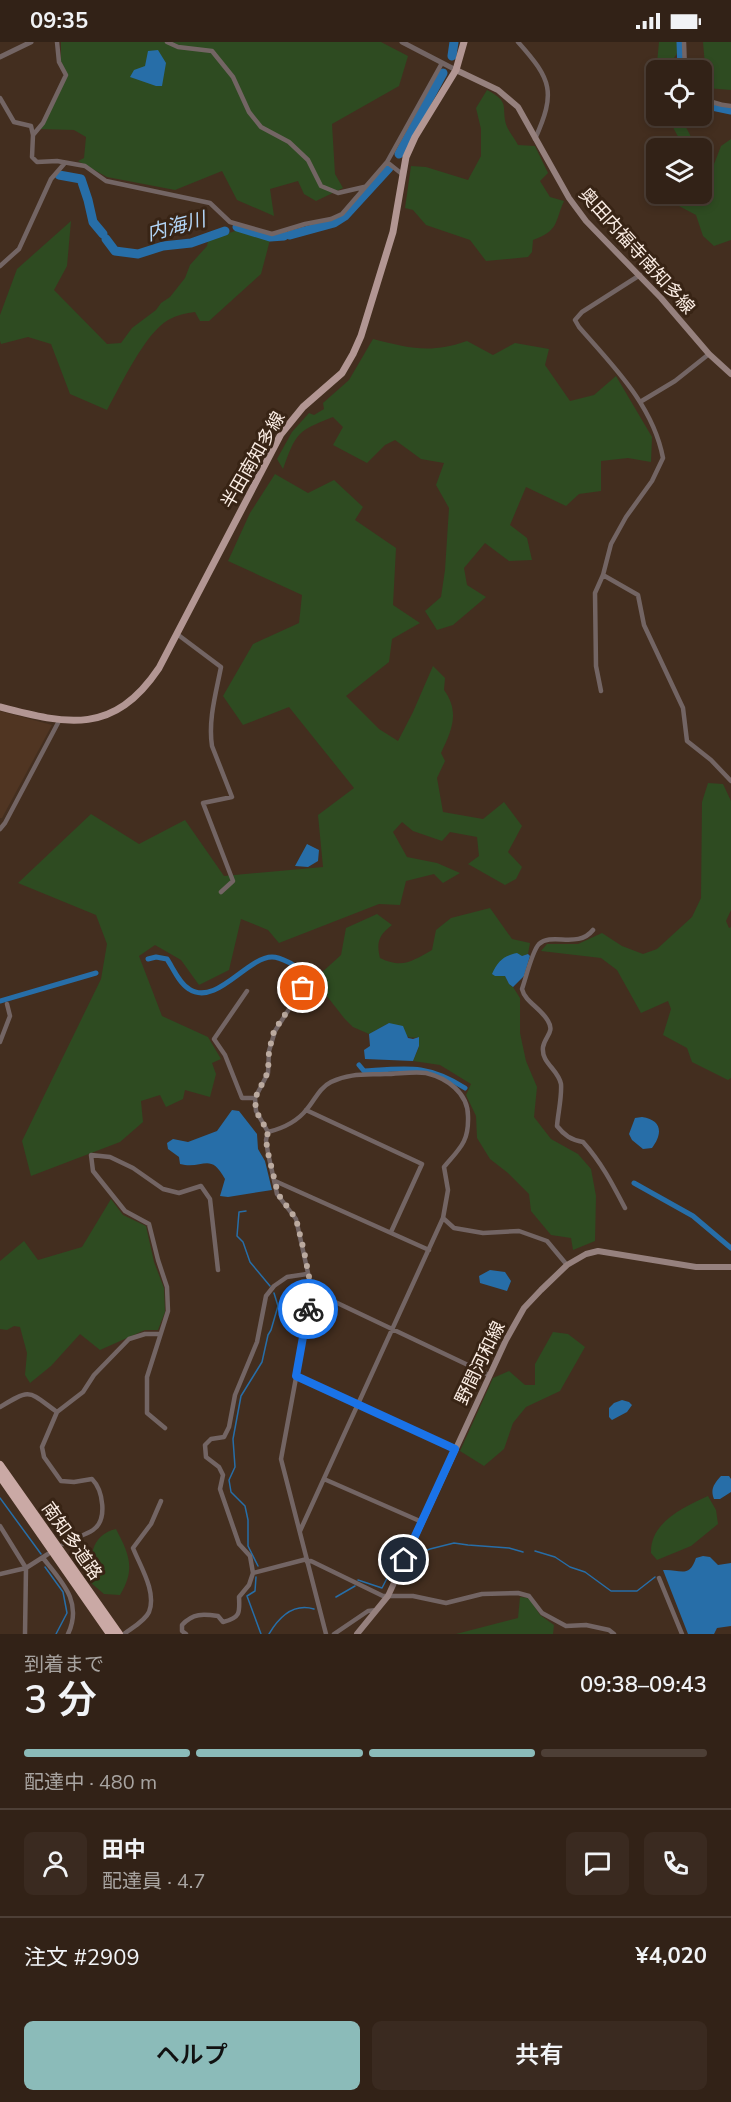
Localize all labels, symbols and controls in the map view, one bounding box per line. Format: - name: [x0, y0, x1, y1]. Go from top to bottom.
- text: 09:35: [30, 6, 88, 36]
- map controls: [646, 60, 712, 204]
- button: locate: [646, 60, 712, 126]
- button: layers: [646, 138, 712, 204]
- street label: 奥田内福寺南知多線: [574, 183, 700, 319]
- water label: 内海川: [144, 205, 211, 247]
- street label: 半田南知多線: [216, 407, 290, 513]
- pin: [277, 962, 328, 1013]
- icon: bag: [286, 971, 319, 1004]
- courier: [278, 1279, 338, 1339]
- icon: bike: [292, 1293, 325, 1326]
- street label: 野間河和線: [449, 1317, 511, 1409]
- street label: 南知多道路: [36, 1497, 108, 1585]
- pin: [378, 1534, 429, 1585]
- icon: home: [387, 1543, 420, 1576]
- text: 到着まで: [24, 1651, 104, 1678]
- text: 09:38–09:43: [580, 1670, 707, 1700]
- text: 3 分: [24, 1674, 97, 1727]
- text: 配達中 · 480 m: [24, 1769, 157, 1796]
- button: person: [24, 1832, 87, 1895]
- button: chat: [566, 1832, 629, 1895]
- button: phone: [644, 1832, 707, 1895]
- text: 田中: [102, 1835, 146, 1865]
- text: 配達員 · 4.7: [102, 1868, 205, 1895]
- text: ¥4,020: [636, 1941, 707, 1971]
- text: 注文 #2909: [24, 1943, 140, 1973]
- button: ヘルプ: [24, 2021, 360, 2090]
- button: 共有: [372, 2021, 707, 2090]

